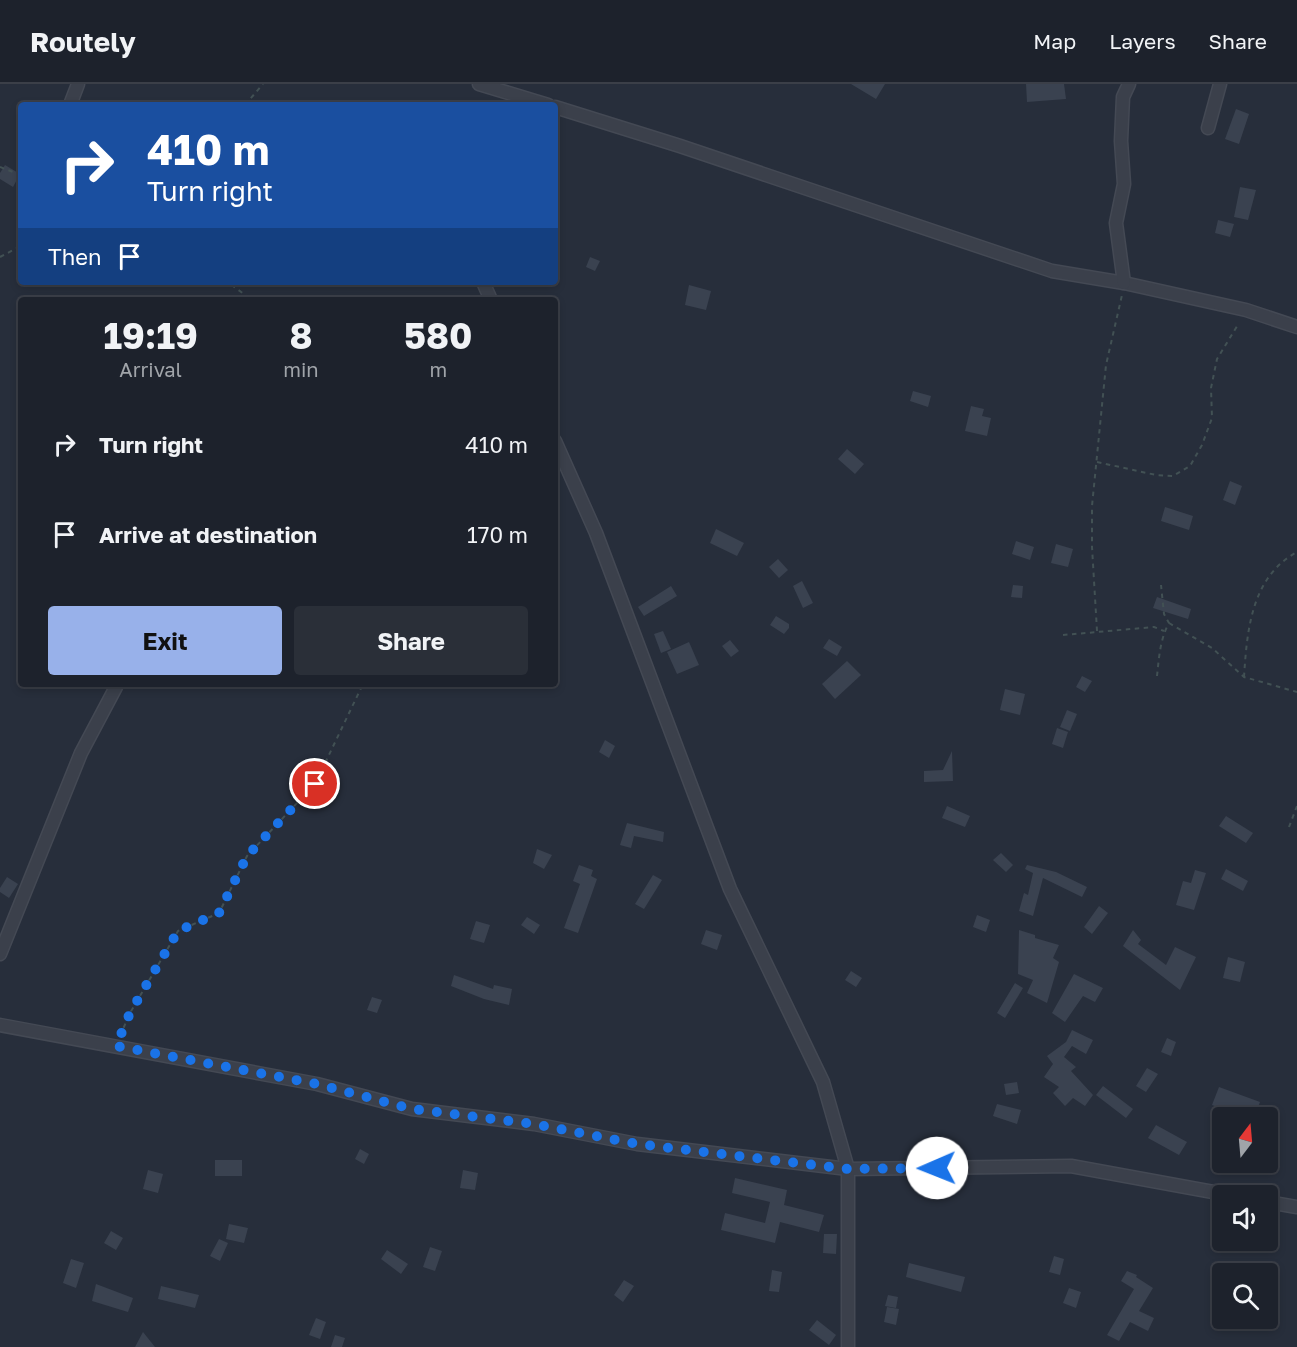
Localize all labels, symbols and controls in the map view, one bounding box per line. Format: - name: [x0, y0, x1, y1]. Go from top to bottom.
- text: Routely: [30, 25, 136, 58]
- text: Map: [1033, 28, 1076, 54]
- text: Layers: [1109, 28, 1176, 54]
- text: Share: [1209, 28, 1267, 54]
- text: 410 m: [147, 124, 269, 174]
- icon: right: [48, 126, 126, 204]
- text: Turn right: [147, 175, 273, 207]
- icon: arrive: [113, 240, 146, 273]
- text: Then: [48, 243, 101, 270]
- text: 19:19: [103, 314, 198, 357]
- text: 8: [289, 314, 312, 357]
- text: 580: [404, 314, 473, 357]
- text: Arrival: [119, 357, 182, 381]
- text: min: [283, 357, 319, 381]
- text: m: [429, 357, 447, 381]
- icon: right: [48, 428, 81, 461]
- text: Turn right: [99, 431, 203, 458]
- text: 410 m: [465, 431, 528, 458]
- icon: arrive: [48, 518, 81, 551]
- text: Arrive at destination: [99, 521, 317, 548]
- text: 170 m: [467, 521, 528, 548]
- button: Exit: [48, 606, 282, 675]
- button: Share: [294, 606, 528, 675]
- pin: [289, 758, 340, 809]
- icon: arrive: [298, 767, 331, 800]
- north arrow: [1212, 1107, 1278, 1173]
- map controls: [1212, 1107, 1278, 1329]
- position arrow: [905, 1136, 969, 1200]
- button: sound: [1212, 1185, 1278, 1251]
- button: search: [1212, 1263, 1278, 1329]

